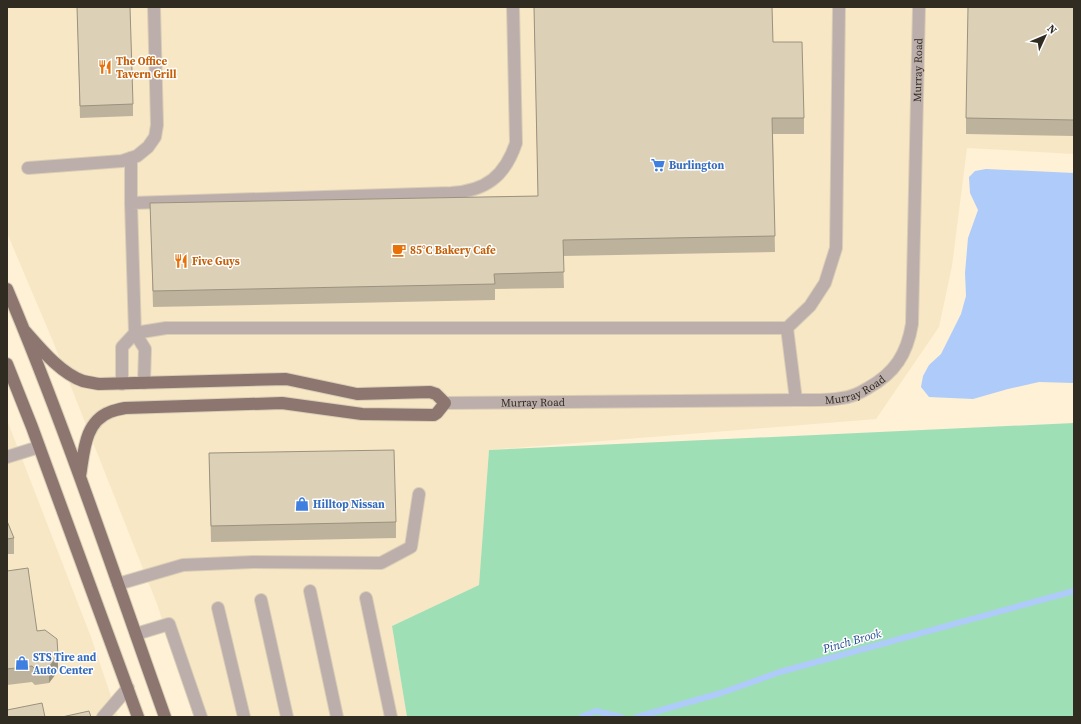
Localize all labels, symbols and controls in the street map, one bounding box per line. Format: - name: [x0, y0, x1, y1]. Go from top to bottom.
- north arrow: [1025, 16, 1065, 56]
- text: N: [1044, 21, 1060, 37]
- street label: Murray Road: [910, 37, 926, 102]
- place label: The Office Tavern Grill: [116, 54, 177, 82]
- restaurant icon: The Office Tavern Grill: [97, 59, 113, 75]
- supermarket icon: Burlington: [650, 157, 666, 173]
- place label: Burlington: [669, 158, 724, 173]
- cafe icon: 85°C Bakery Cafe: [391, 242, 407, 258]
- place label: 85°C Bakery Cafe: [410, 243, 496, 258]
- restaurant icon: Five Guys: [173, 253, 189, 269]
- place label: Five Guys: [192, 254, 240, 269]
- street label: Murray Road: [824, 372, 889, 408]
- street label: Murray Road: [501, 395, 566, 411]
- shop icon: Hilltop Nissan: [294, 496, 310, 512]
- place label: Hilltop Nissan: [313, 497, 385, 512]
- water label: Pinch Brook: [820, 625, 883, 657]
- place label: STS Tire and Auto Center: [33, 650, 97, 678]
- shop icon: STS Tire and Auto Center: [14, 655, 30, 671]

